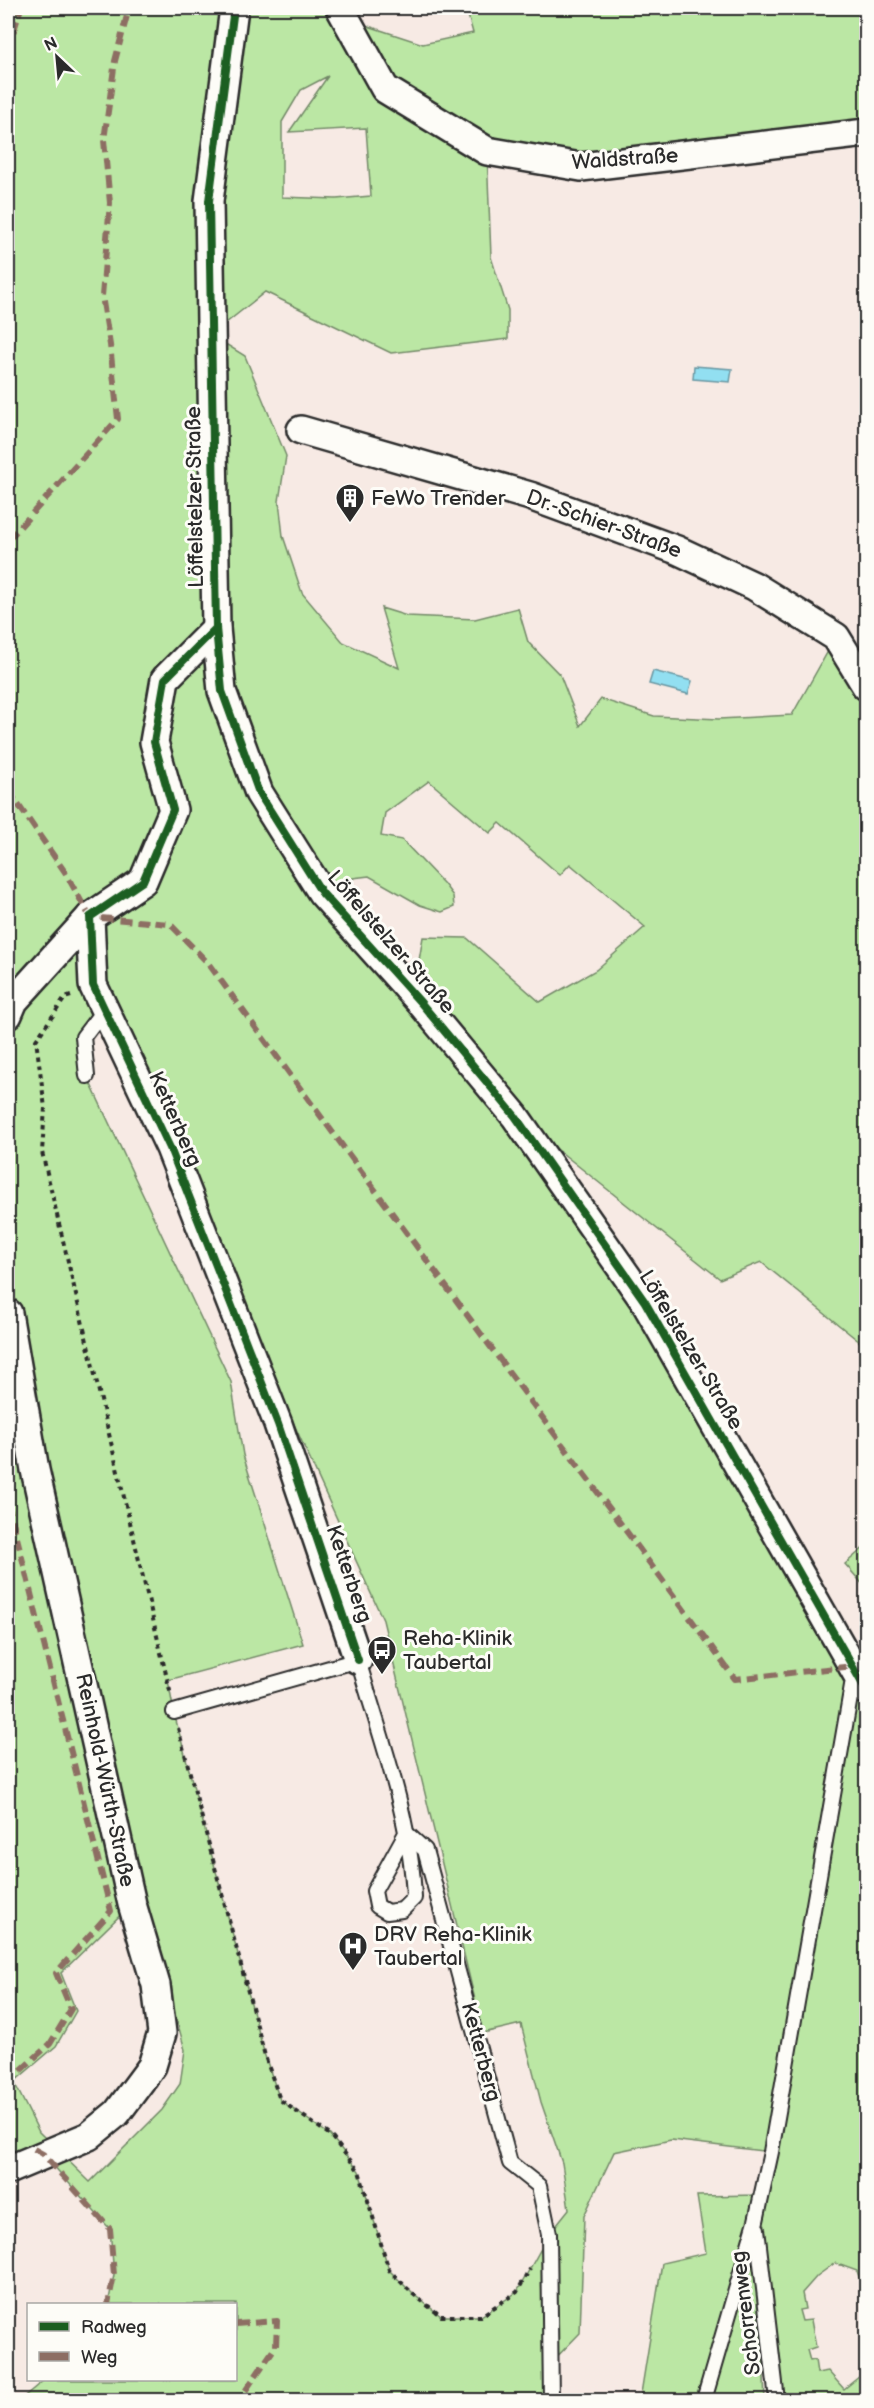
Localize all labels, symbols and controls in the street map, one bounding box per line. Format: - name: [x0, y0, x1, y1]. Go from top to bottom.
- north arrow: [27, 27, 87, 87]
- text: N: [42, 34, 61, 56]
- street label: Waldstraße: [571, 143, 679, 175]
- street label: Löffelstelzer Straße: [181, 406, 209, 588]
- building icon: FeWo Trender: [334, 482, 366, 524]
- street label: Dr.-Schier-Straße: [523, 484, 685, 564]
- place label: FeWo Trender: [371, 486, 506, 511]
- street label: Löffelstelzer Straße: [322, 865, 460, 1019]
- street label: Ketterberg: [143, 1067, 207, 1171]
- street label: Löffelstelzer Straße: [634, 1266, 748, 1434]
- street label: Ketterberg: [321, 1522, 377, 1626]
- place label: Reha-Klinik Taubertal: [403, 1626, 512, 1675]
- bus stop icon: Reha-Klinik Taubertal: [366, 1634, 398, 1676]
- street label: Reinhold-Würth-Straße: [70, 1671, 140, 1889]
- place label: DRV Reha-Klinik Taubertal: [374, 1922, 532, 1971]
- hospital icon: DRV Reha-Klinik Taubertal: [337, 1930, 369, 1972]
- street label: Ketterberg: [456, 2000, 506, 2104]
- street label: Schorrenweg: [726, 2250, 766, 2376]
- legend: [27, 2303, 237, 2381]
- text: Radweg: [81, 2317, 147, 2338]
- text: Weg: [81, 2347, 117, 2368]

